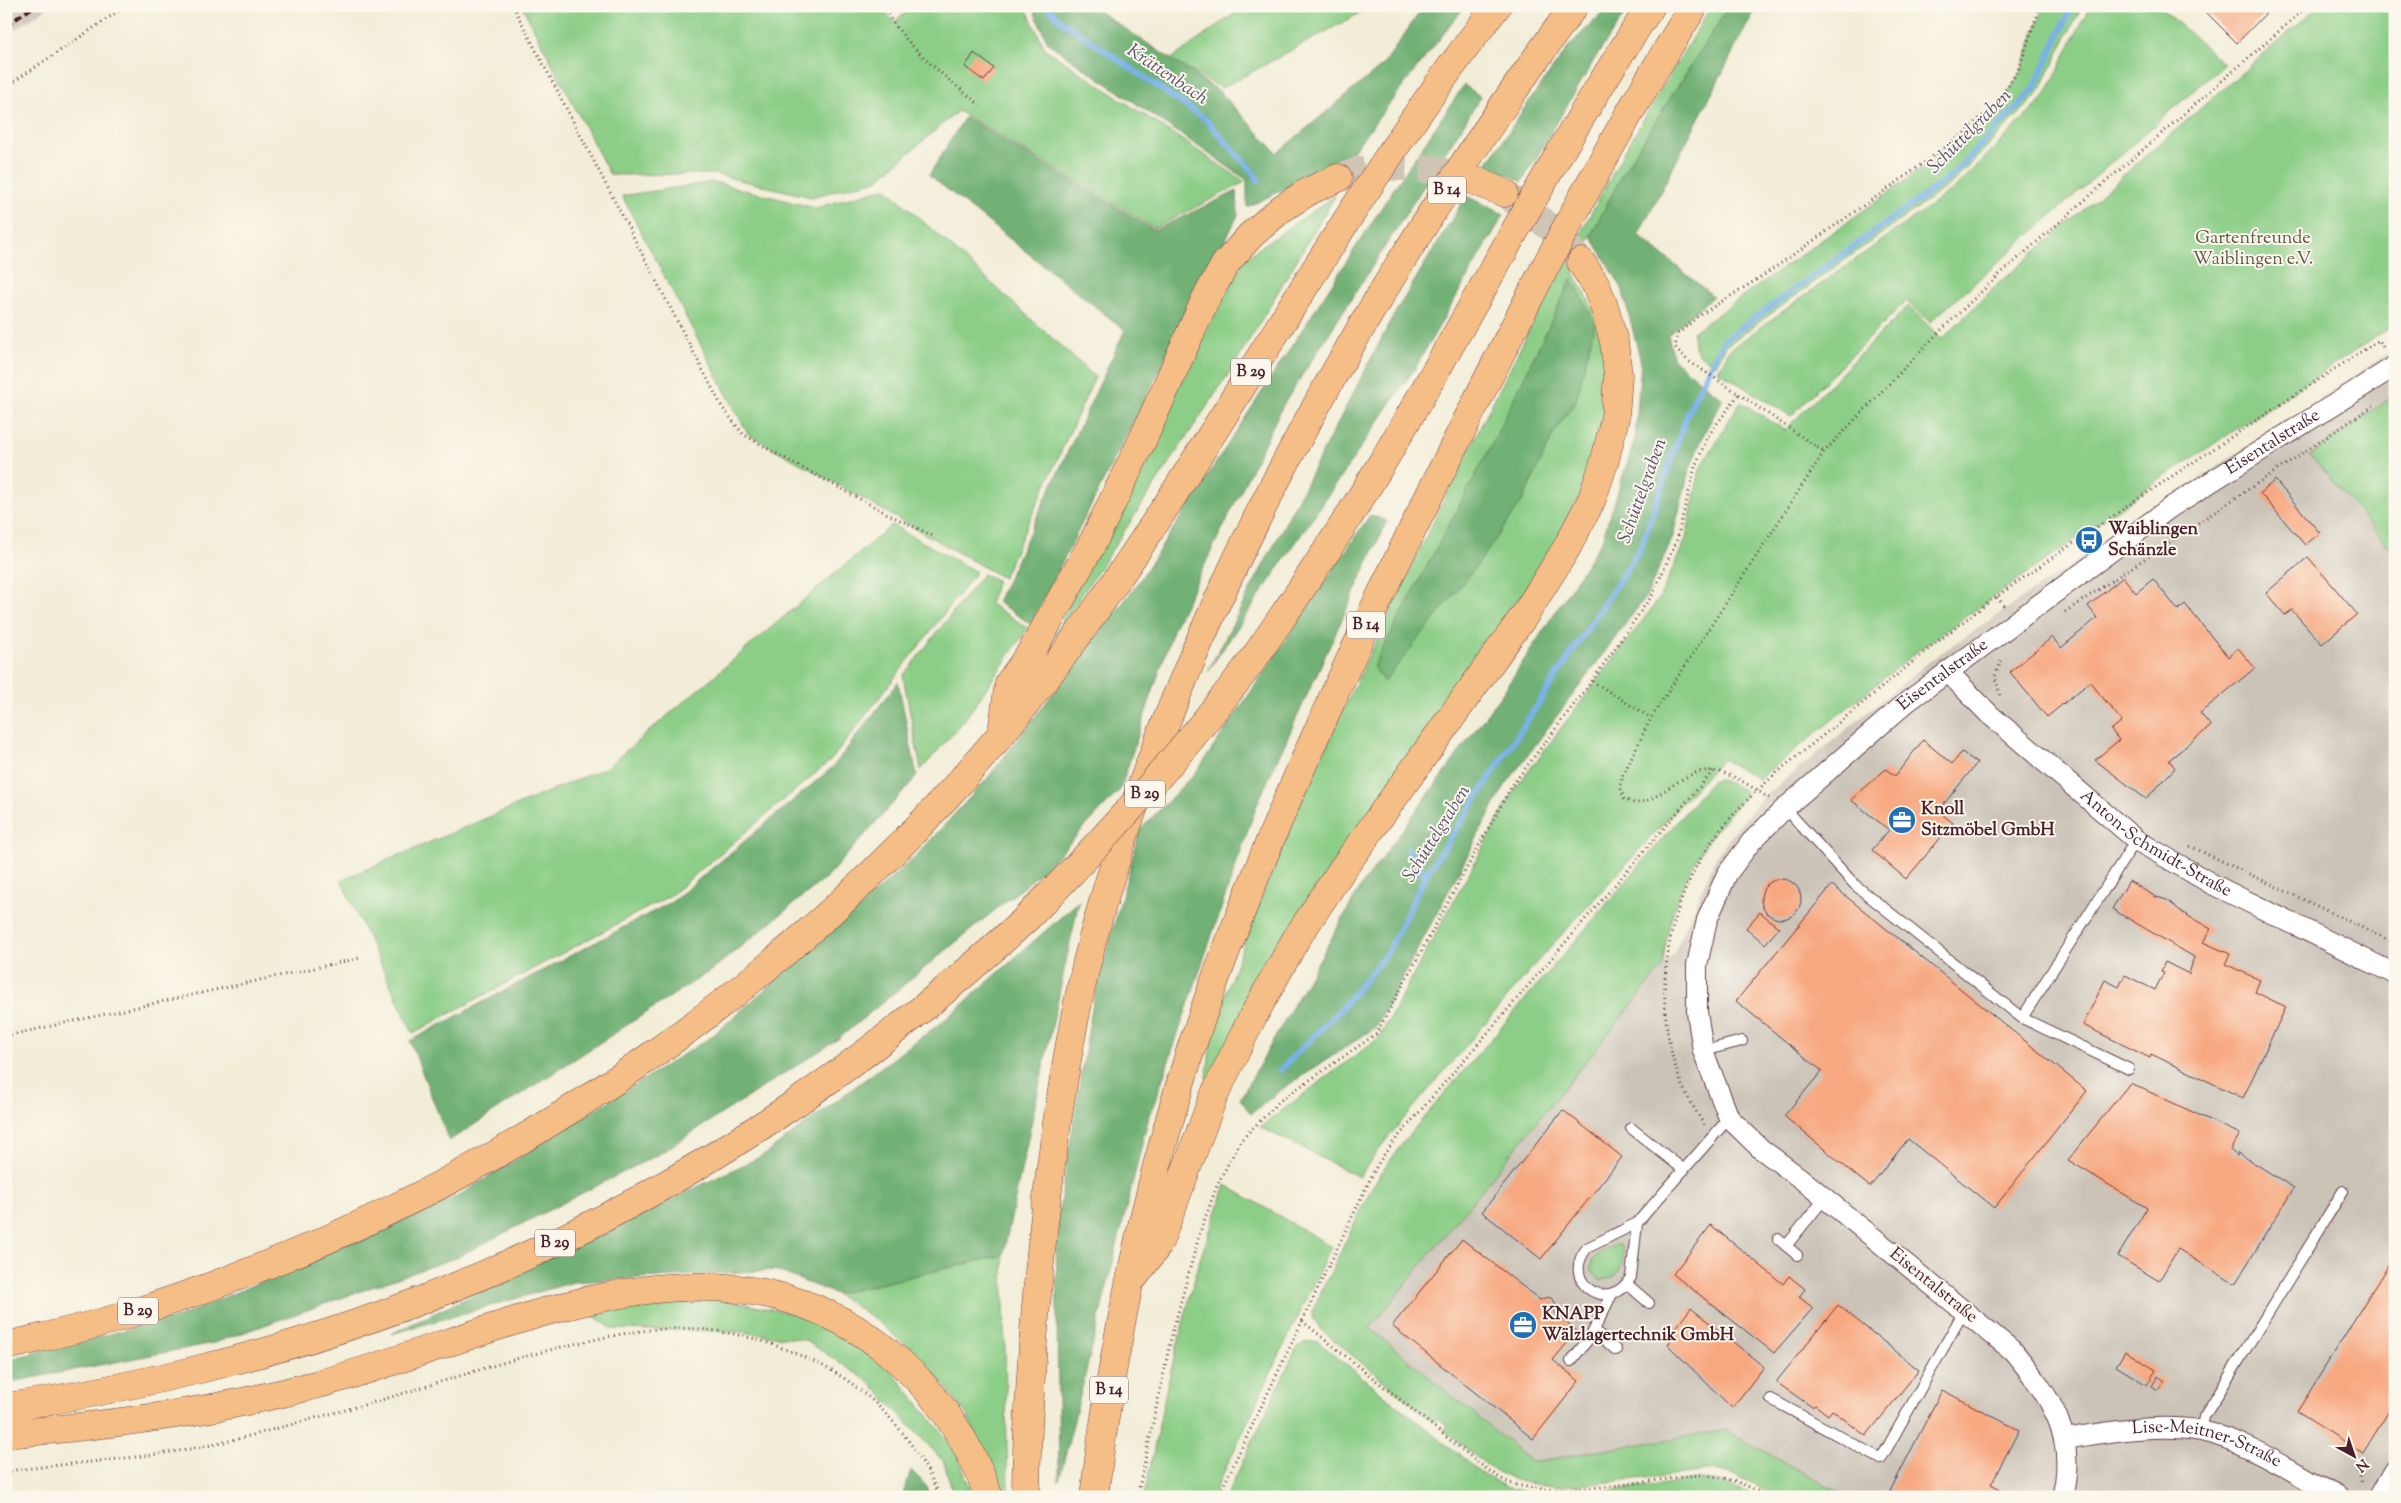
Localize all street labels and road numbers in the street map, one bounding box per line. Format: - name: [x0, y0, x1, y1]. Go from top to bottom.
- road number: B 14: [1428, 176, 1466, 204]
- road number: B 29: [1231, 358, 1271, 386]
- street label: Eisentalstraße: [2221, 403, 2326, 482]
- road number: B 14: [1347, 612, 1385, 638]
- street label: Eisentalstraße: [1892, 633, 1994, 718]
- road number: B 29: [1125, 781, 1165, 808]
- street label: Anton-Schmidt-Straße: [2073, 784, 2236, 904]
- road number: B 29: [535, 1230, 575, 1256]
- street label: Eisentalstraße: [1883, 1242, 1983, 1330]
- road number: B 29: [118, 1298, 158, 1324]
- road number: B 14: [1090, 1376, 1128, 1404]
- street label: Lise-Meitner-Straße: [2131, 1415, 2286, 1475]

